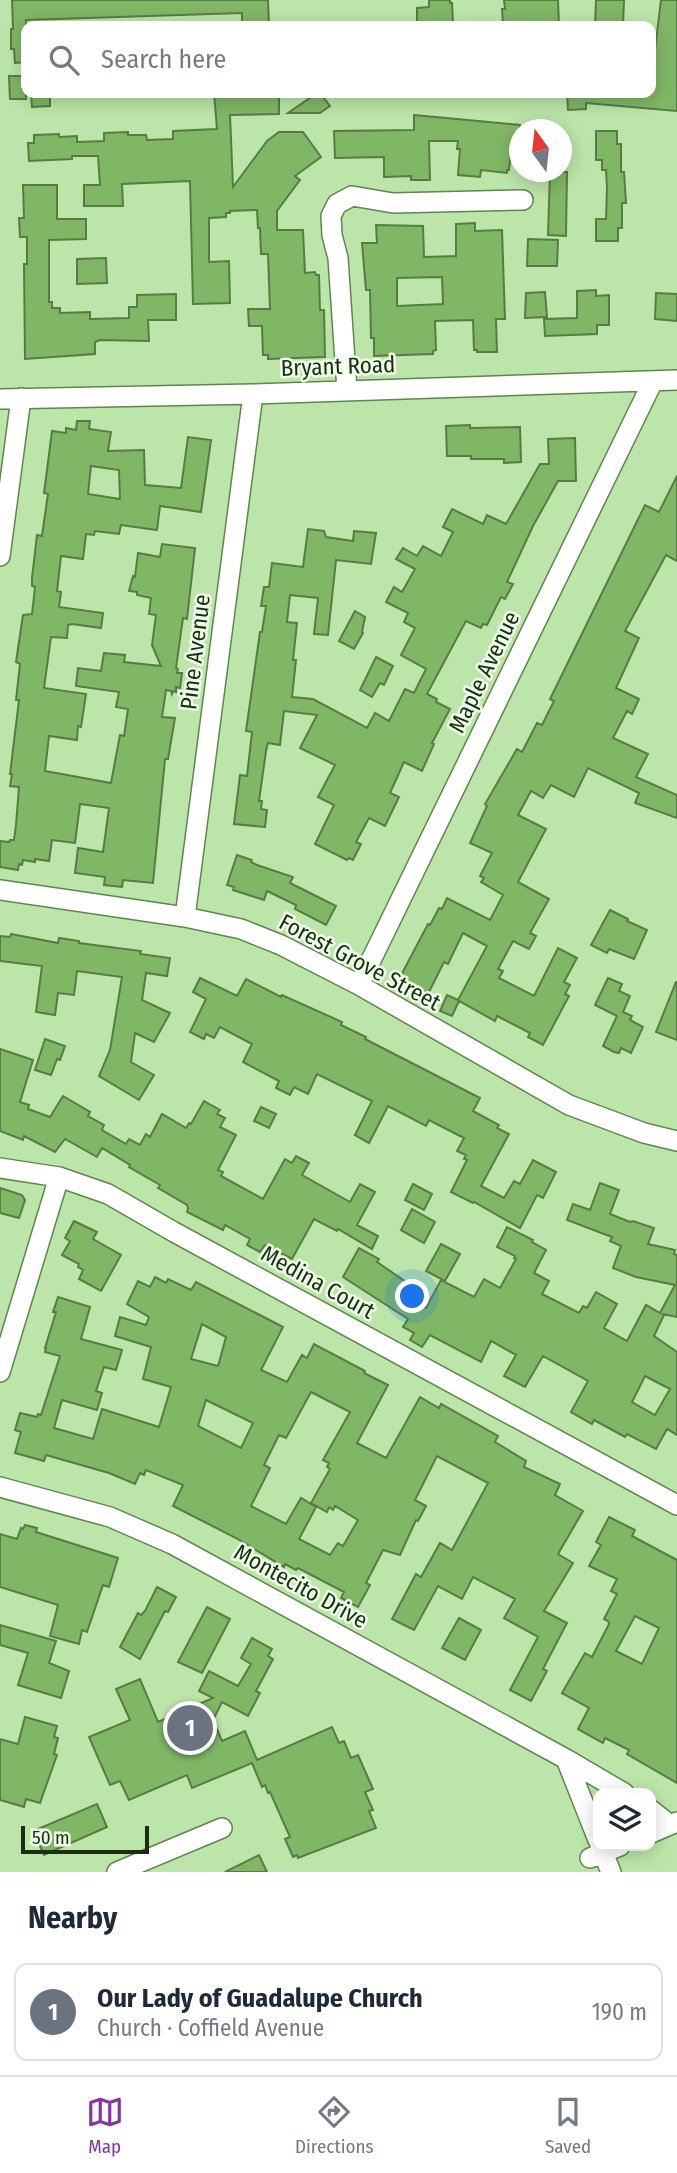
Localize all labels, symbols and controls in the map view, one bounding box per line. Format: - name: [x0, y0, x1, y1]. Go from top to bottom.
- search box: [21, 21, 656, 98]
- icon: search: [45, 41, 83, 79]
- text: Search here: [101, 44, 226, 75]
- north arrow: [509, 119, 572, 182]
- street label: Bryant Road: [280, 350, 396, 382]
- street label: Pine Avenue: [174, 593, 216, 711]
- street label: Maple Avenue: [443, 607, 525, 737]
- street label: Forest Grove Street: [274, 908, 446, 1017]
- street label: Medina Court: [256, 1239, 380, 1325]
- your location: [395, 1279, 429, 1313]
- street label: Montecito Drive: [229, 1538, 373, 1634]
- pin: 1: [167, 1702, 213, 1754]
- map controls: [593, 1788, 656, 1851]
- button: layers: [593, 1788, 656, 1851]
- scale bar: [21, 1823, 149, 1855]
- text: 50 m: [32, 1826, 70, 1849]
- text: Nearby: [28, 1900, 117, 1936]
- text: Our Lady of Guadalupe Church: [97, 1983, 423, 2014]
- text: 1: [48, 1998, 58, 2026]
- text: 190 m: [592, 1998, 647, 2026]
- text: Church · Coffield Avenue: [97, 2014, 324, 2042]
- tab: Map: [86, 2093, 124, 2158]
- tab: Directions: [295, 2093, 374, 2158]
- tab: Saved: [545, 2093, 591, 2158]

